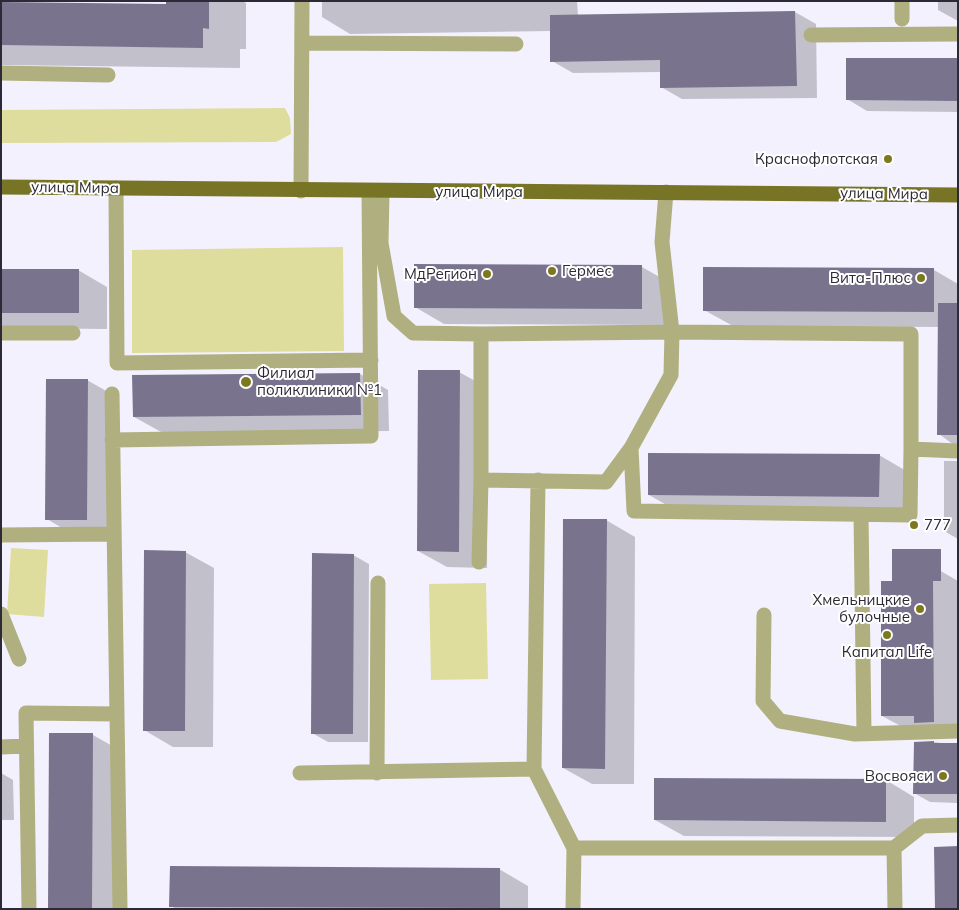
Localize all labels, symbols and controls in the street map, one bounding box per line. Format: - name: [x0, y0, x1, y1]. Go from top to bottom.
- place label: Краснофлотская: [755, 150, 878, 168]
- marker: Краснофлотская: [882, 153, 894, 165]
- street label: улица Мира: [31, 178, 119, 198]
- street label: улица Мира: [435, 183, 523, 201]
- street label: улица Мира: [840, 184, 928, 204]
- place label: Гермес: [562, 262, 612, 280]
- place label: МдРегион: [404, 265, 477, 283]
- marker: Гермес: [546, 265, 558, 277]
- marker: МдРегион: [481, 268, 493, 280]
- place label: Вита-Плюс: [830, 269, 911, 287]
- marker: Вита-Плюс: [915, 272, 927, 284]
- place label: Филиал поликлиники №1: [257, 364, 382, 399]
- marker: Филиал поликлиники №1: [239, 375, 253, 389]
- place label: 777: [924, 516, 951, 534]
- marker: 777: [908, 519, 920, 531]
- place label: Хмельницкие булочные: [812, 591, 910, 626]
- marker: Хмельницкие булочные: [914, 603, 926, 615]
- marker: Капитал Life: [881, 629, 893, 641]
- place label: Капитал Life: [842, 643, 932, 661]
- place label: Восвояси: [865, 767, 933, 785]
- marker: Восвояси: [937, 770, 949, 782]

